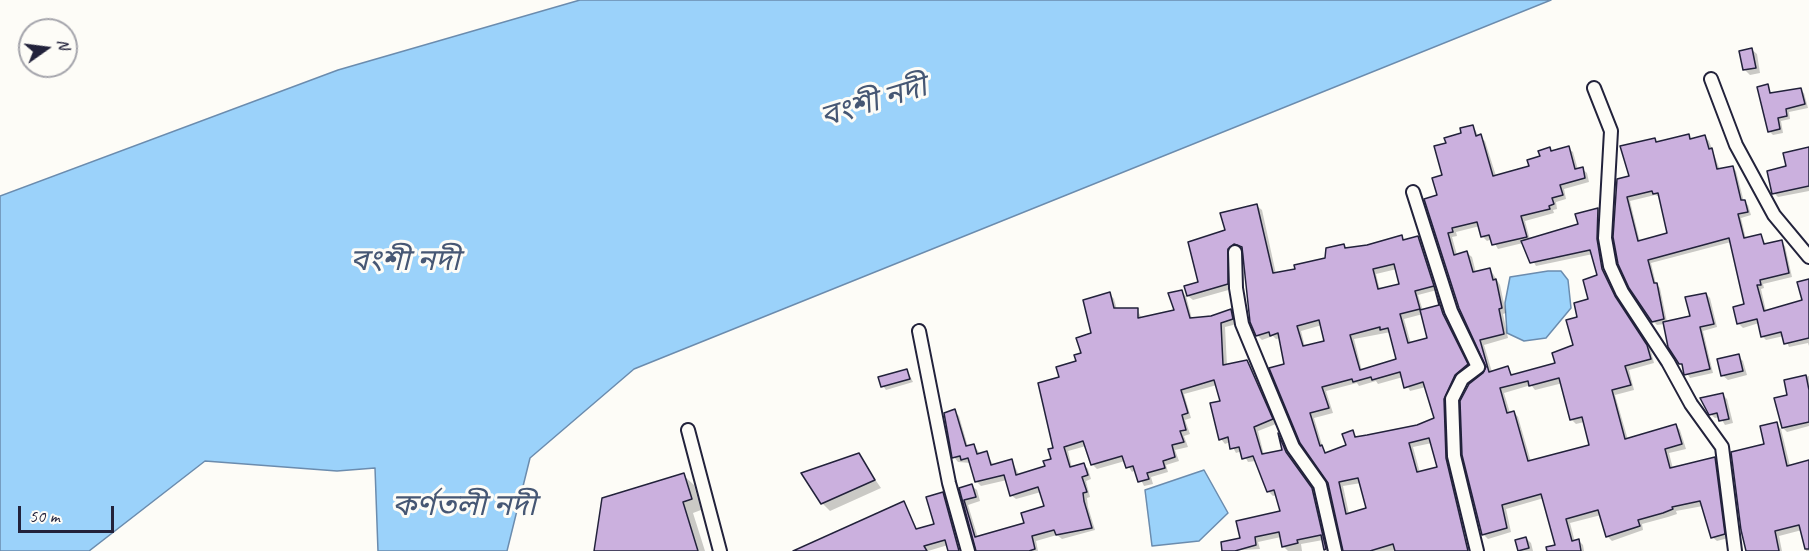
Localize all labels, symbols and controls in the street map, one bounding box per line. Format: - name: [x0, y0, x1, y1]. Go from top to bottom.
- north arrow: [18, 18, 78, 78]
- text: N: [53, 37, 74, 51]
- water label: বংশী নদী: [816, 70, 932, 136]
- water label: বংশী নদী: [350, 244, 460, 280]
- water label: কর্ণতলী নদী: [392, 489, 536, 525]
- scale bar: [21, 494, 117, 532]
- text: 50 m: [29, 505, 60, 527]

